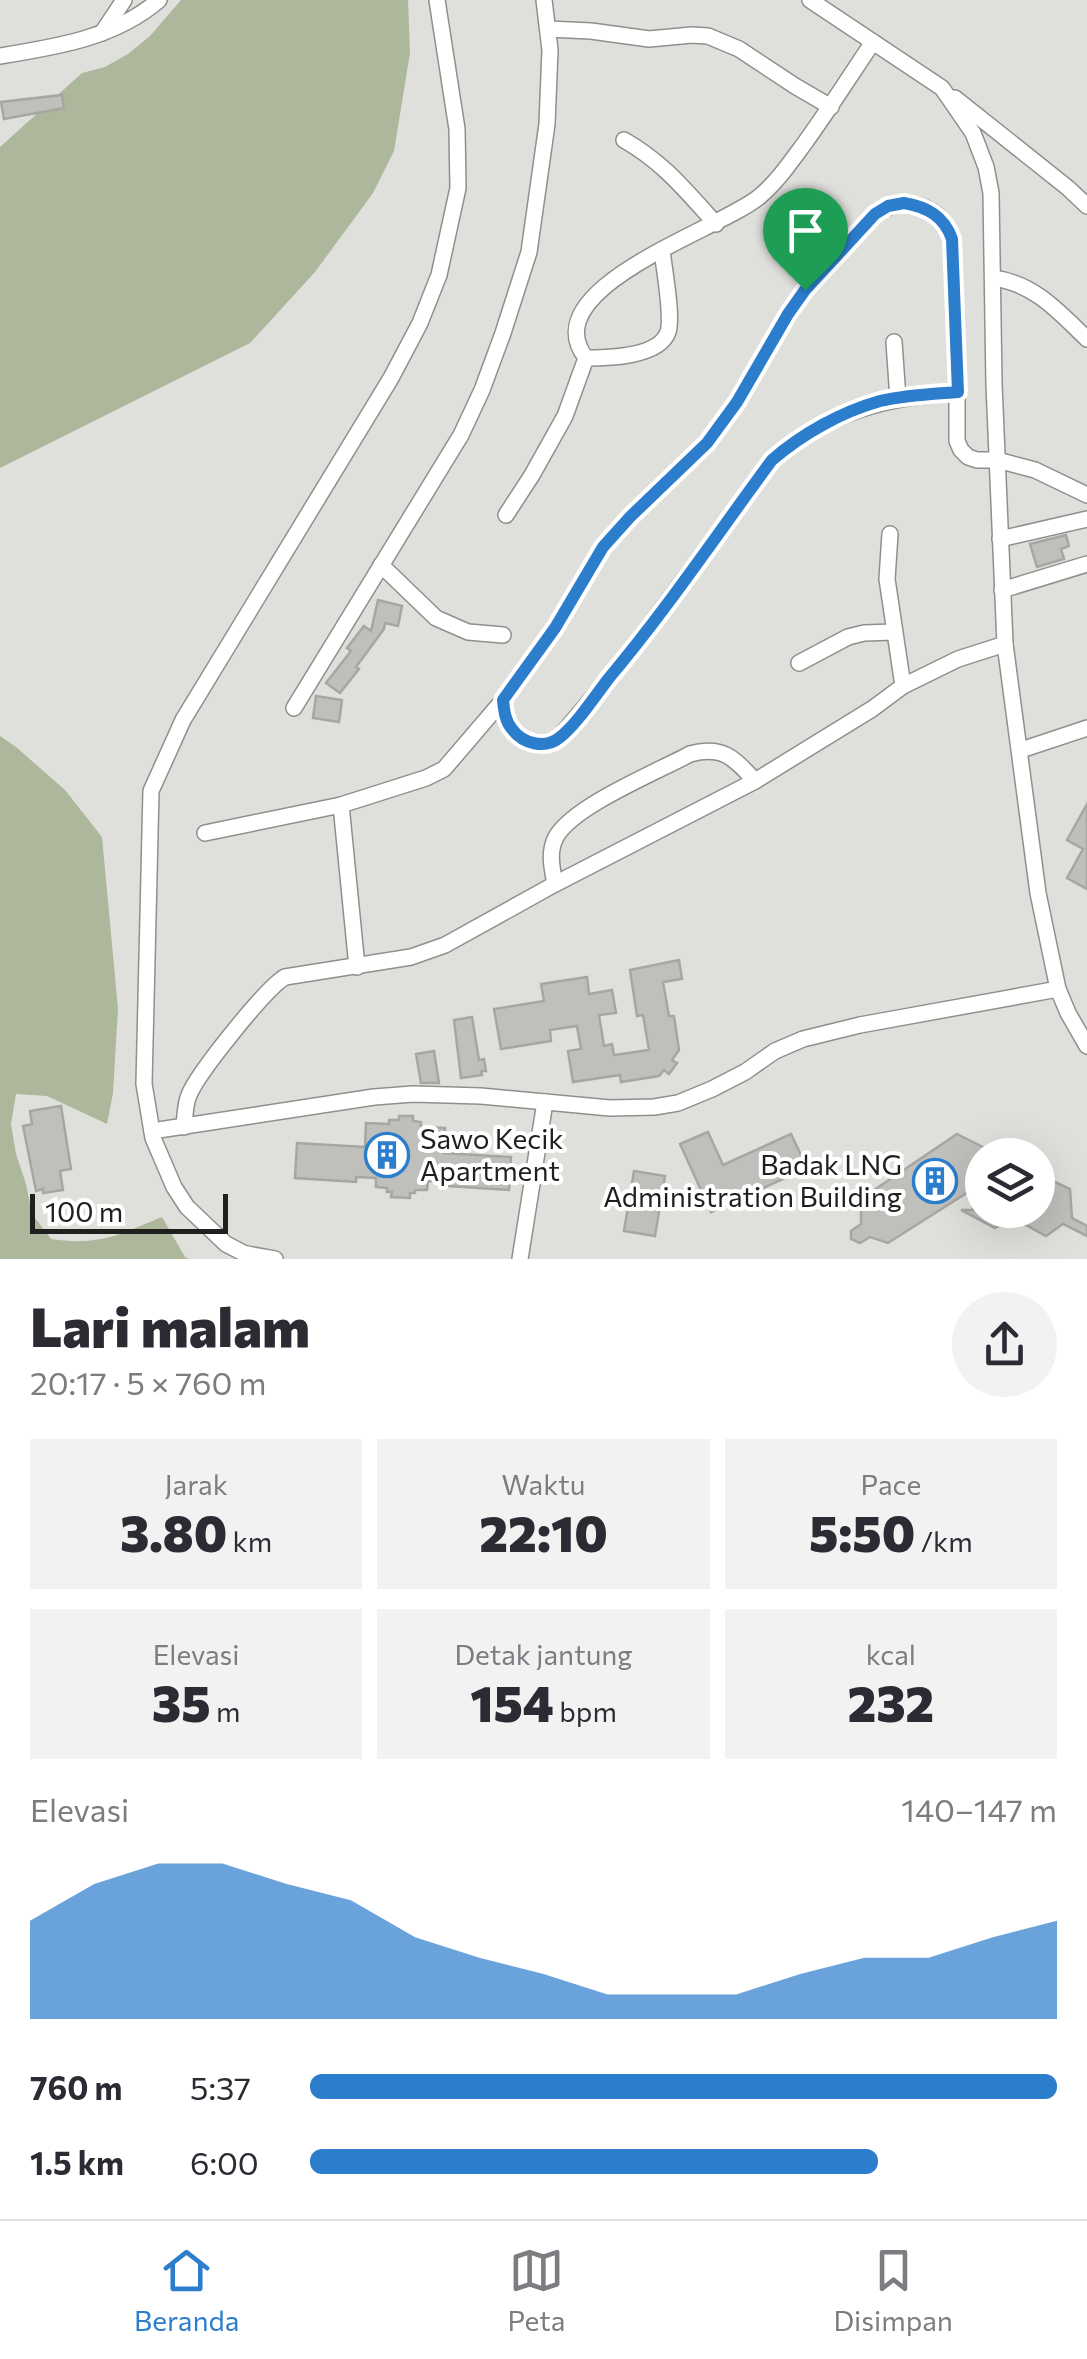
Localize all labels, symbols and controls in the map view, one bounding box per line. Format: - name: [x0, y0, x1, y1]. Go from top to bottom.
- pin: [763, 188, 848, 291]
- icon: arrive: [778, 203, 833, 258]
- place label: Sawo Kecik Apartment: [420, 1121, 564, 1187]
- building icon: Sawo Kecik Apartment: [364, 1132, 410, 1178]
- map controls: [965, 1138, 1055, 1228]
- button: layers: [965, 1138, 1055, 1228]
- place label: Badak LNG Administration Building: [603, 1147, 902, 1213]
- building icon: Badak LNG Administration Building: [912, 1158, 958, 1204]
- scale bar: [30, 1189, 228, 1234]
- text: 100 m: [45, 1194, 123, 1228]
- text: Lari malam: [30, 1291, 310, 1358]
- button: share: [952, 1292, 1057, 1397]
- text: 20:17 · 5 × 760 m: [30, 1362, 266, 1402]
- text: Jarak: [164, 1467, 228, 1501]
- text: Waktu: [501, 1467, 586, 1501]
- text: Pace: [860, 1467, 921, 1501]
- text: 3.80: [120, 1501, 227, 1562]
- text: 22:10: [479, 1501, 608, 1562]
- text: 5:50: [809, 1501, 915, 1562]
- text: km: [227, 1524, 272, 1558]
- text: /km: [915, 1524, 973, 1558]
- text: Elevasi: [153, 1637, 240, 1671]
- text: Detak jantung: [454, 1637, 633, 1671]
- text: kcal: [866, 1637, 916, 1671]
- text: 35: [152, 1671, 211, 1732]
- text: 154: [470, 1671, 554, 1732]
- text: 232: [847, 1671, 934, 1732]
- text: m: [211, 1694, 241, 1728]
- text: bpm: [554, 1694, 617, 1728]
- text: Elevasi: [30, 1789, 129, 1829]
- text: 140–147 m: [901, 1789, 1057, 1829]
- text: 760 m: [30, 2067, 122, 2107]
- text: 5:37: [190, 2067, 251, 2107]
- text: 1.5 km: [30, 2142, 124, 2182]
- text: 6:00: [190, 2142, 259, 2182]
- tab: Beranda: [134, 2243, 239, 2337]
- tab: Peta: [508, 2243, 565, 2337]
- tab: Disimpan: [833, 2243, 953, 2337]

